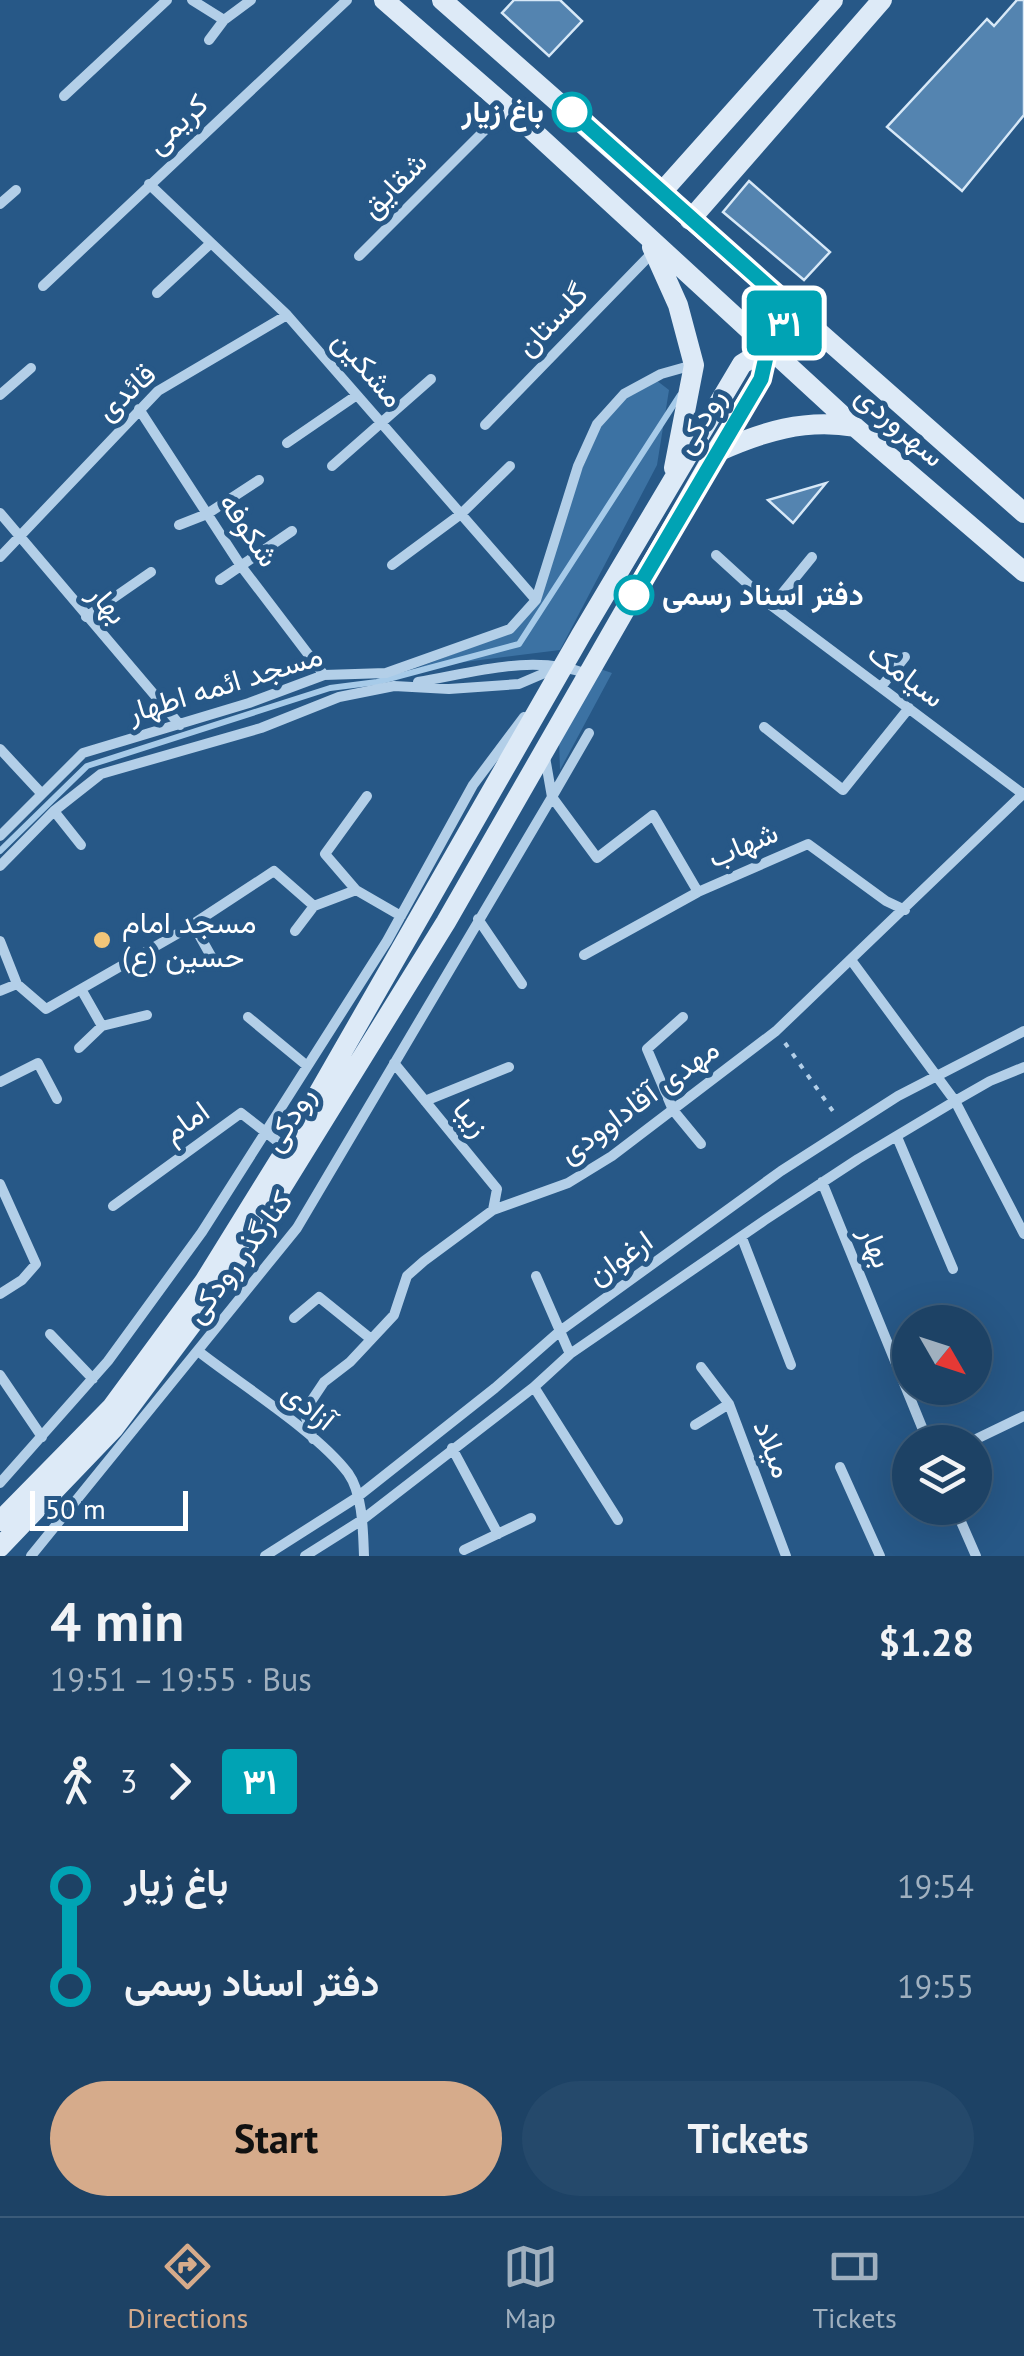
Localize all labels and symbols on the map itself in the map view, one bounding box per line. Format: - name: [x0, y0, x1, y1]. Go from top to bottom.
- street label: کریمی: [137, 84, 215, 161]
- place label: باغ زیار: [461, 91, 544, 132]
- marker: باغ زیار: [553, 93, 591, 131]
- street label: شقایق: [351, 142, 435, 226]
- street label: گلستان: [506, 274, 595, 364]
- line badge: ۳۱: [739, 290, 829, 356]
- street label: مشکین: [325, 321, 413, 415]
- street label: قائدی: [87, 354, 163, 428]
- street label: سهروردی: [848, 375, 954, 475]
- street label: رودکی: [664, 380, 733, 460]
- street label: شکوفه: [211, 484, 289, 574]
- street label: بهار: [80, 574, 138, 632]
- place label: دفتر اسناد رسمی: [662, 574, 864, 613]
- marker: دفتر اسناد رسمی: [615, 576, 653, 614]
- street label: سیامک: [861, 632, 953, 715]
- street label: مسجد ائمه اطهار: [121, 634, 327, 731]
- street label: شهاب: [701, 811, 783, 876]
- place label: مسجد امام حسین (ع): [122, 902, 256, 977]
- marker: مسجد امام حسین (ع): [91, 929, 113, 951]
- street label: مهدی آقاداوودی: [550, 1028, 726, 1171]
- street label: رودکی: [253, 1078, 323, 1158]
- street label: زیبا: [445, 1090, 499, 1144]
- street label: امام: [154, 1091, 217, 1152]
- street label: کنارگذر رودکی: [175, 1182, 300, 1330]
- street label: بهار: [851, 1219, 903, 1273]
- street label: ارغوان: [579, 1220, 659, 1293]
- north arrow: [892, 1305, 992, 1405]
- street label: آزادی: [275, 1372, 346, 1439]
- street label: میلاد: [746, 1414, 803, 1483]
- scale bar: [30, 1486, 188, 1530]

